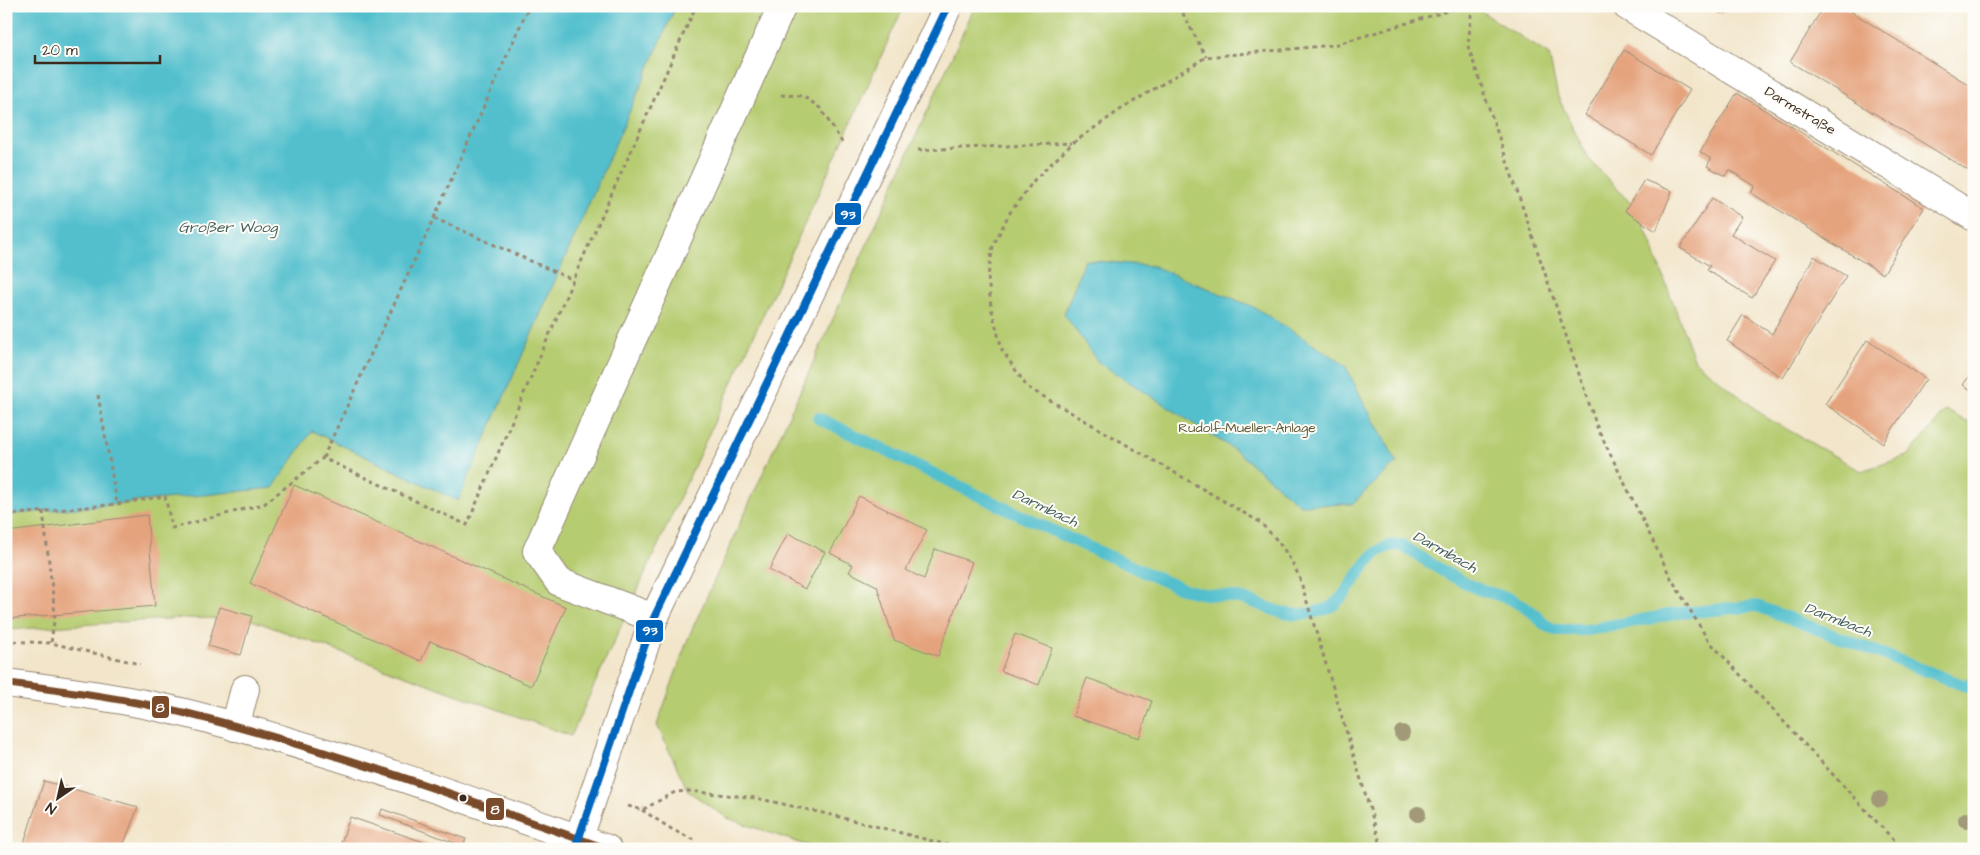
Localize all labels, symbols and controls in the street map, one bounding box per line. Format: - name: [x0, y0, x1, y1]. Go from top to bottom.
- scale bar: [35, 32, 160, 64]
- text: 20 m: [42, 40, 78, 61]
- street label: Darmstraße: [1761, 82, 1840, 140]
- line badge: 93: [834, 202, 862, 226]
- text: 93: [840, 205, 856, 225]
- water label: Großer Woog: [179, 217, 279, 239]
- park label: Rudolf-Mueller-Anlage: [1178, 418, 1316, 438]
- water label: Darmbach: [1009, 484, 1082, 533]
- water label: Darmbach: [1409, 526, 1481, 578]
- water label: Darmbach: [1801, 598, 1875, 643]
- line badge: 93: [635, 619, 664, 643]
- text: 93: [642, 621, 658, 641]
- line badge: 8: [151, 695, 170, 719]
- text: 8: [155, 698, 165, 718]
- north arrow: [32, 772, 82, 822]
- unlabelled marker: [458, 793, 468, 803]
- text: N: [42, 797, 61, 819]
- line badge: 8: [485, 797, 505, 821]
- text: 8: [490, 800, 500, 820]

